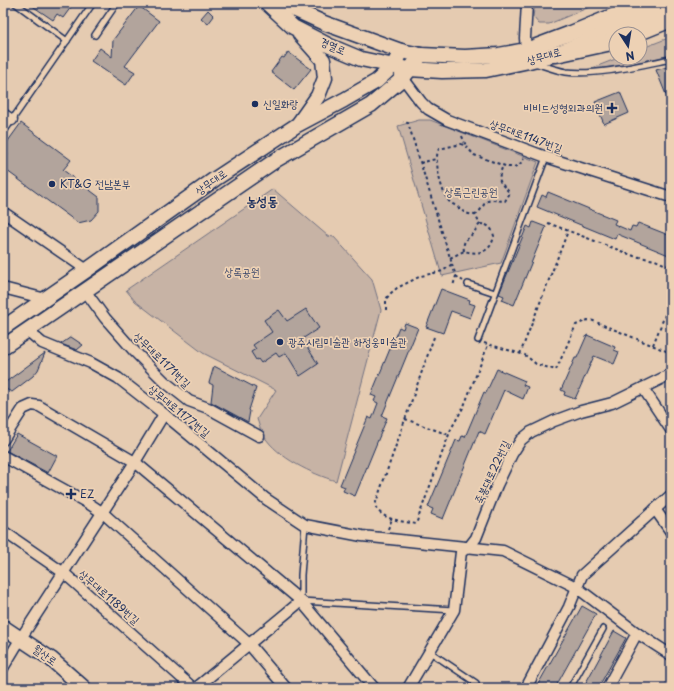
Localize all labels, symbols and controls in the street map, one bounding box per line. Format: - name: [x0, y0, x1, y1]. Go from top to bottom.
- north arrow: [608, 26, 648, 66]
- street label: 경열로: [318, 32, 349, 59]
- street label: 상무대로: [525, 42, 563, 69]
- text: N: [624, 47, 636, 66]
- place label: 신일화랑: [263, 95, 299, 112]
- marker: 신일화랑: [250, 99, 260, 109]
- place label: 비비드성형외과의원: [523, 99, 603, 116]
- marker: 비비드성형외과의원: [606, 102, 618, 114]
- street label: 상무대로1147번길: [487, 114, 565, 157]
- street label: 상무대로: [191, 164, 230, 199]
- place label: KT&G 전남본부: [60, 175, 131, 192]
- marker: KT&G 전남본부: [47, 179, 57, 189]
- park label: 상록근린공원: [444, 183, 498, 200]
- district label: 농성동: [246, 191, 278, 210]
- park label: 상록공원: [224, 263, 260, 280]
- street label: 상무대로1171번길: [130, 328, 195, 392]
- place label: 광주시립미술관 하정웅미술관: [288, 333, 407, 350]
- marker: 광주시립미술관 하정웅미술관: [275, 337, 285, 347]
- street label: 상무대로1177번길: [145, 380, 214, 441]
- street label: 죽봉대로22번길: [469, 437, 514, 506]
- place label: EZ: [80, 485, 94, 502]
- marker: EZ: [65, 488, 77, 500]
- street label: 상무대로1189번길: [75, 565, 144, 628]
- street label: 월산로: [30, 640, 61, 669]

